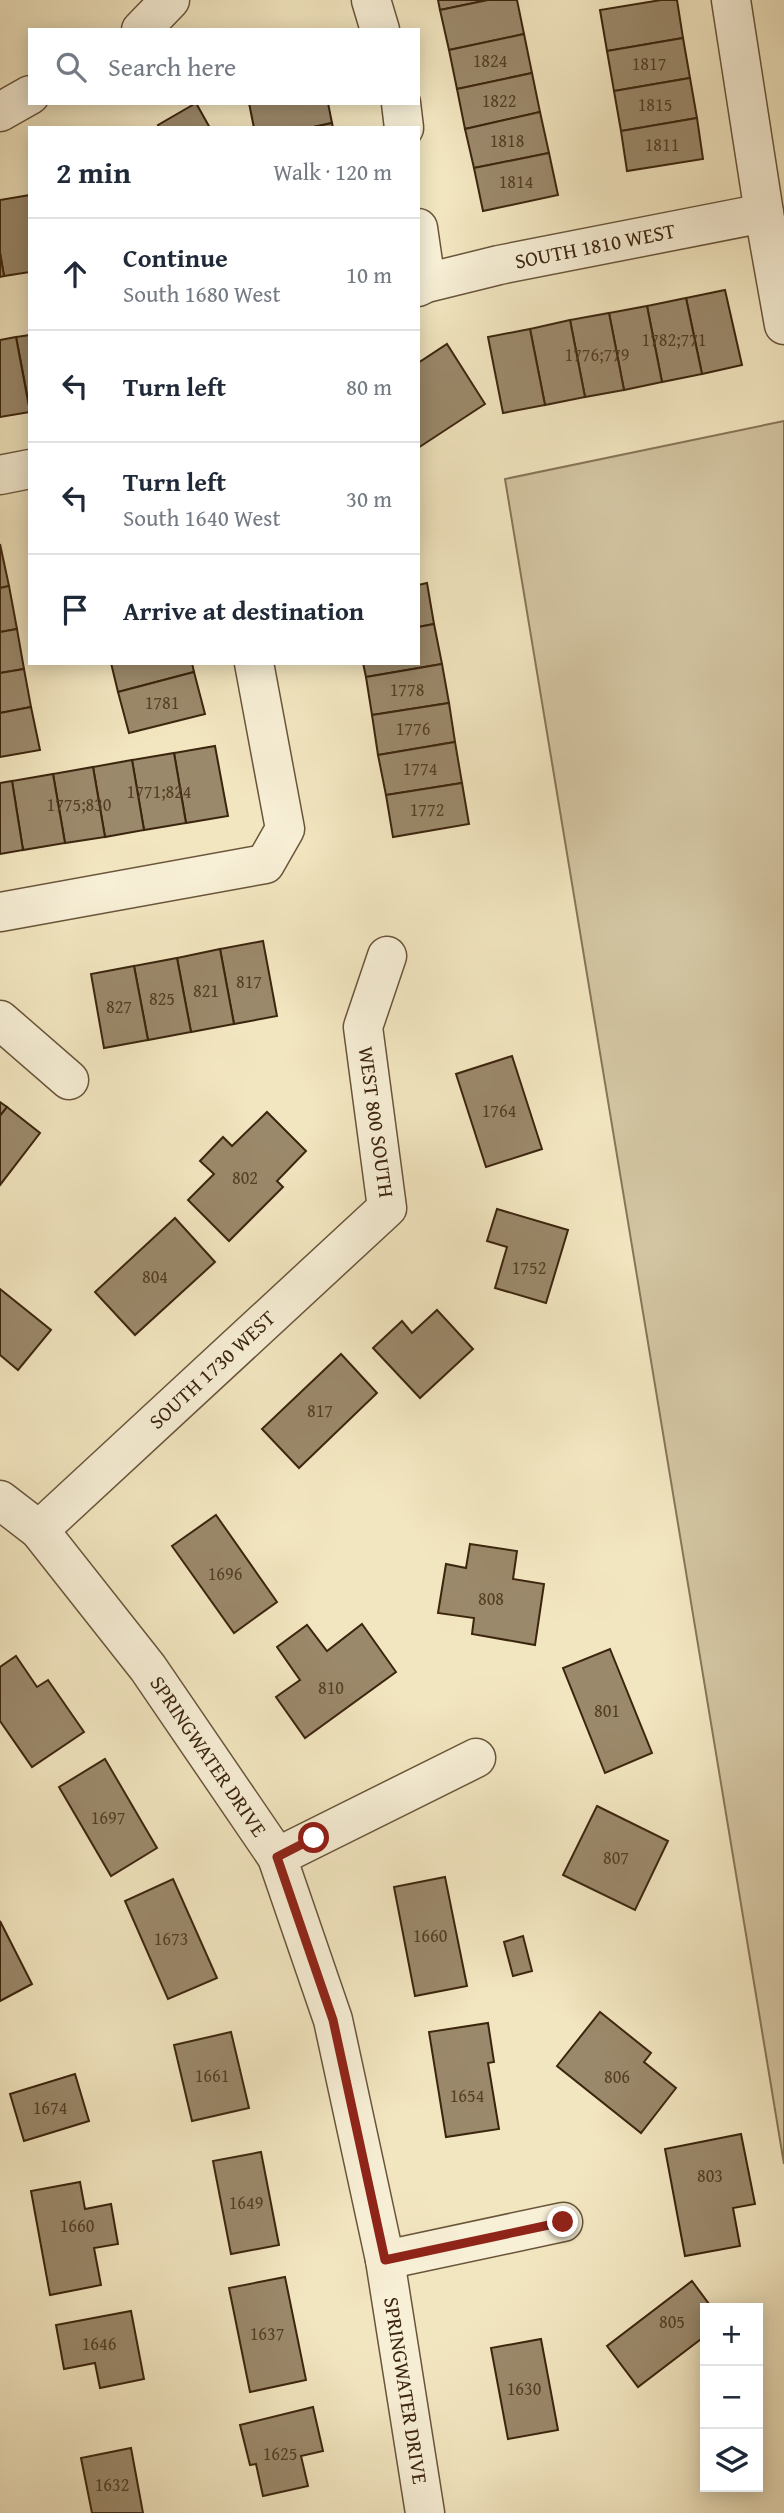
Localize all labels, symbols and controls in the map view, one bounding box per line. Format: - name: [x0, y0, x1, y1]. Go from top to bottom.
- search box: [28, 28, 420, 105]
- text: Search here: [108, 47, 236, 86]
- house number: 1824: [473, 47, 507, 74]
- icon: search: [52, 48, 90, 86]
- house number: 1817: [632, 50, 666, 77]
- house number: 1822: [482, 87, 516, 114]
- house number: 1815: [638, 91, 672, 118]
- house number: 1818: [490, 127, 524, 154]
- house number: 1811: [645, 131, 679, 158]
- text: 2 min: [56, 150, 131, 194]
- text: Walk · 120 m: [273, 155, 392, 188]
- house number: 1814: [499, 168, 533, 195]
- street label: SOUTH 1810 WEST: [512, 215, 678, 277]
- text: Continue: [123, 238, 228, 277]
- icon: ahead: [56, 255, 94, 293]
- text: 10 m: [346, 258, 392, 291]
- text: South 1680 West: [123, 277, 281, 310]
- house number: 1782;771: [641, 326, 707, 353]
- house number: 1776;779: [564, 341, 630, 368]
- icon: left: [56, 367, 94, 405]
- text: Turn left: [123, 367, 226, 406]
- text: 80 m: [346, 370, 392, 403]
- text: Turn left: [123, 462, 226, 501]
- icon: left: [56, 479, 94, 517]
- text: 30 m: [346, 482, 392, 515]
- text: South 1640 West: [123, 501, 281, 534]
- icon: arrive: [56, 591, 94, 629]
- text: Arrive at destination: [123, 591, 364, 630]
- house number: 1778: [390, 676, 424, 703]
- house number: 1781: [145, 689, 179, 716]
- house number: 1776: [396, 715, 430, 742]
- house number: 1774: [403, 755, 437, 782]
- house number: 1771;824: [126, 778, 192, 805]
- house number: 1775;830: [46, 791, 112, 818]
- house number: 1772: [410, 796, 444, 823]
- house number: 817: [236, 968, 262, 995]
- house number: 821: [193, 977, 219, 1004]
- house number: 825: [149, 985, 175, 1012]
- house number: 827: [106, 993, 132, 1020]
- street label: WEST 800 SOUTH: [351, 1044, 402, 1200]
- house number: 1764: [482, 1097, 516, 1124]
- house number: 802: [232, 1164, 258, 1191]
- house number: 1752: [512, 1254, 546, 1281]
- house number: 804: [142, 1263, 168, 1290]
- street label: SOUTH 1730 WEST: [142, 1303, 282, 1436]
- house number: 817: [307, 1397, 333, 1424]
- house number: 1696: [208, 1560, 242, 1587]
- house number: 808: [478, 1585, 504, 1612]
- street label: SPRINGWATER DRIVE: [143, 1669, 275, 1843]
- house number: 810: [318, 1674, 344, 1701]
- house number: 801: [594, 1697, 620, 1724]
- house number: 1697: [91, 1804, 125, 1831]
- route start: [298, 1822, 329, 1853]
- house number: 807: [603, 1844, 629, 1871]
- house number: 1660: [413, 1922, 448, 1949]
- house number: 1673: [154, 1925, 188, 1952]
- house number: 1661: [195, 2062, 229, 2089]
- house number: 806: [604, 2063, 630, 2090]
- house number: 1654: [450, 2082, 484, 2109]
- house number: 1674: [33, 2094, 67, 2121]
- house number: 803: [697, 2162, 723, 2189]
- house number: 1649: [229, 2189, 263, 2216]
- route end: [547, 2206, 578, 2237]
- house number: 1660: [60, 2212, 95, 2239]
- street label: SPRINGWATER DRIVE: [376, 2295, 436, 2487]
- map controls: [700, 2303, 763, 2492]
- button: +: [700, 2303, 763, 2366]
- house number: 805: [659, 2308, 685, 2335]
- house number: 1637: [250, 2320, 284, 2347]
- house number: 1646: [82, 2330, 116, 2357]
- button: −: [700, 2366, 763, 2429]
- house number: 1630: [507, 2375, 542, 2402]
- button: layers: [700, 2429, 763, 2492]
- house number: 1625: [263, 2440, 297, 2467]
- house number: 1632: [95, 2471, 129, 2498]

